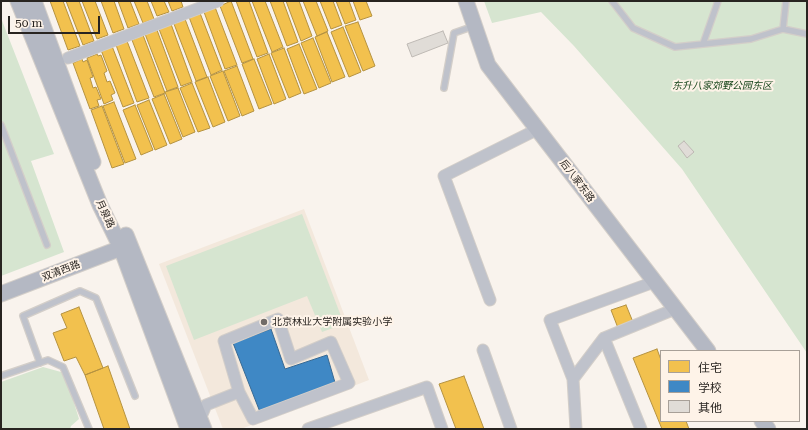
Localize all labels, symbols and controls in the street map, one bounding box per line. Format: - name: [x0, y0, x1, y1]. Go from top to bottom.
- scale bar: [10, 8, 102, 34]
- text: 50 m: [15, 16, 42, 30]
- park label: 东升八家郊野公园东区: [672, 80, 772, 92]
- street label: 后八家东路: [557, 157, 597, 205]
- street label: 月泉路: [93, 198, 117, 230]
- street label: 双清西路: [40, 258, 82, 284]
- place label: 北京林业大学附属实验小学: [272, 316, 392, 328]
- marker: 北京林业大学附属实验小学: [259, 317, 269, 327]
- legend: [660, 350, 800, 422]
- text: 住宅: [698, 361, 722, 375]
- text: 学校: [698, 381, 722, 395]
- text: 其他: [698, 401, 722, 415]

